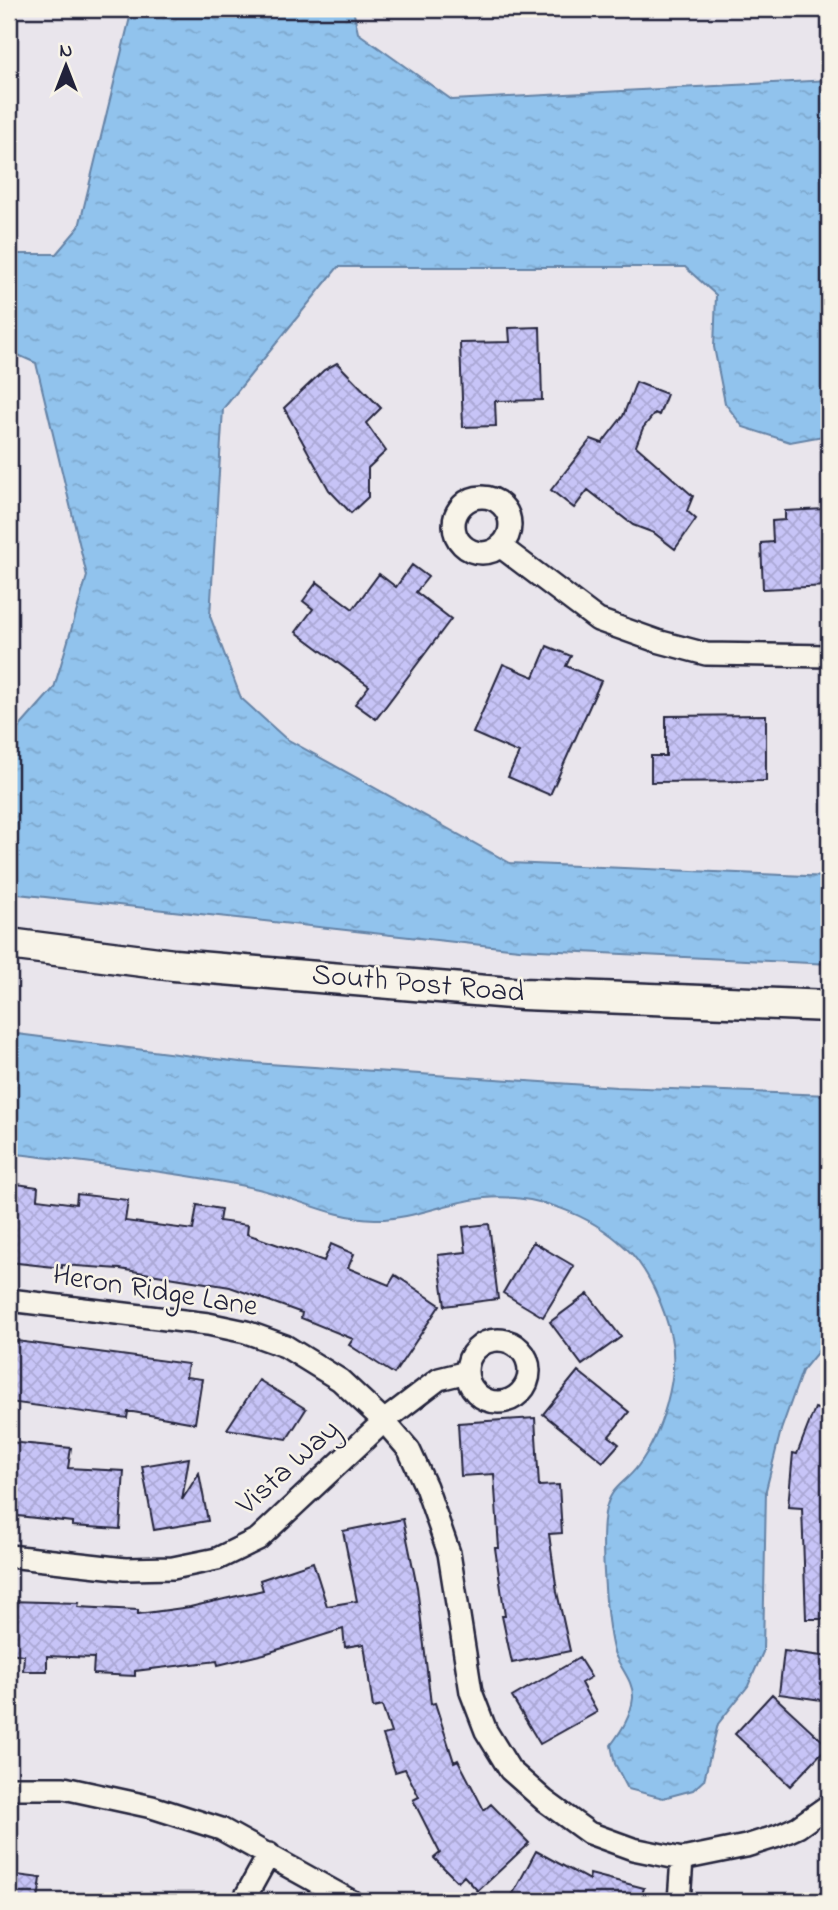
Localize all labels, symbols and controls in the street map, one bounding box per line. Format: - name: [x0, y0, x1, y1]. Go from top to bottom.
- north arrow: [32, 32, 102, 102]
- text: N: [60, 38, 73, 65]
- street label: South Post Road: [310, 954, 526, 1016]
- street label: Heron Ridge Lane: [49, 1254, 261, 1330]
- street label: Vista Way: [227, 1409, 351, 1527]

